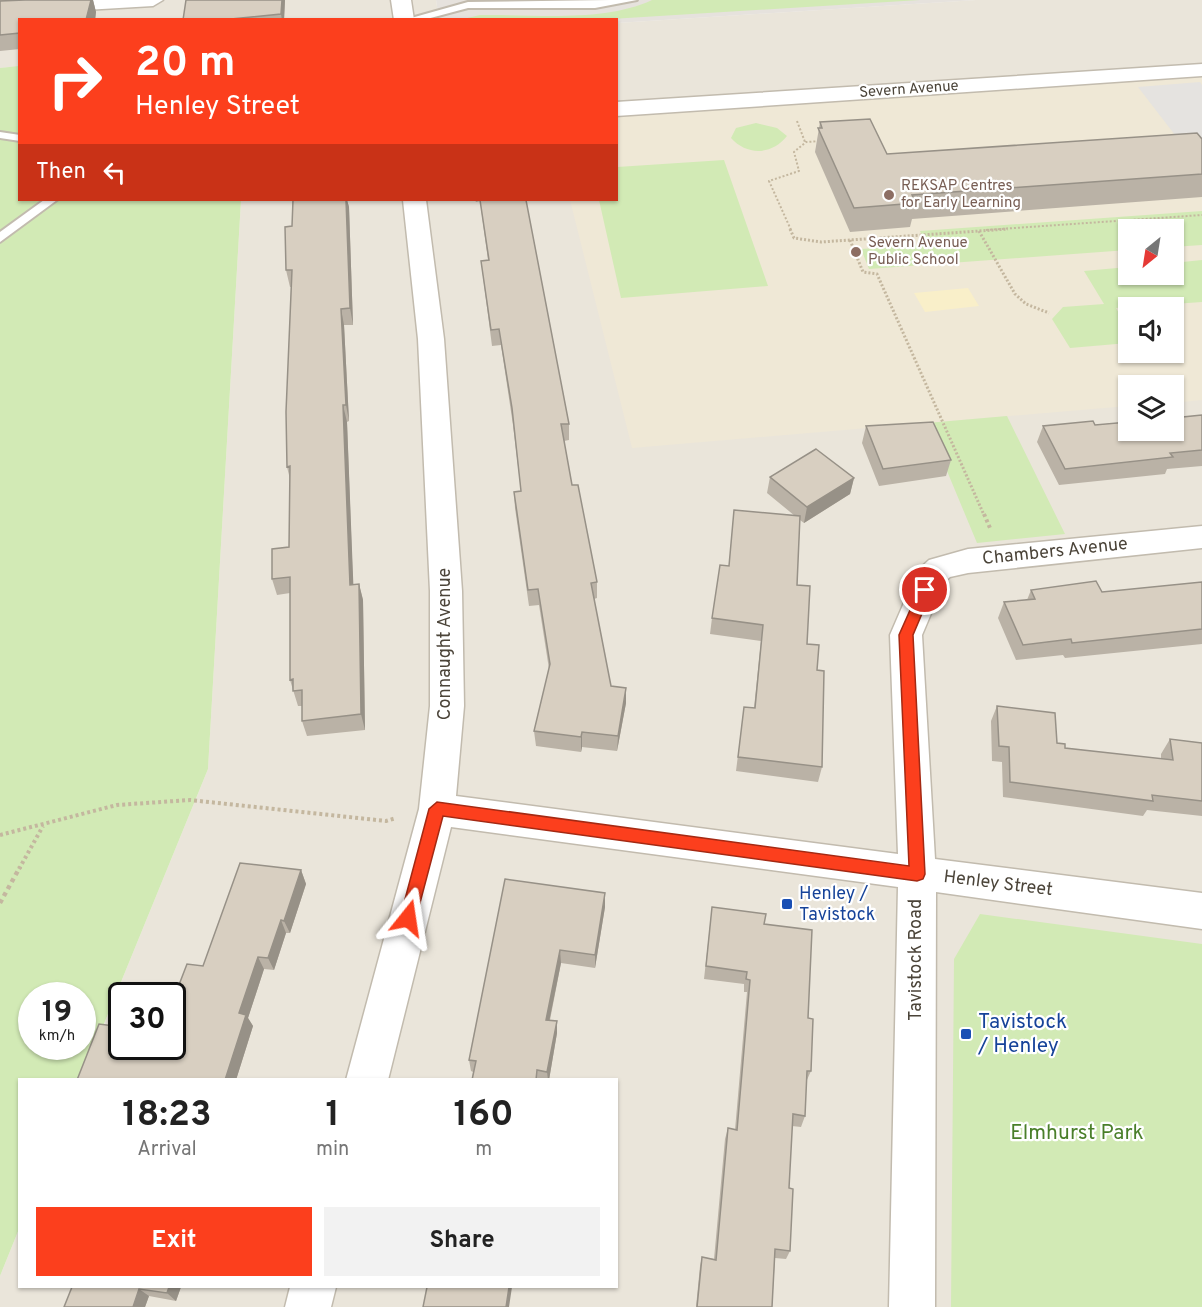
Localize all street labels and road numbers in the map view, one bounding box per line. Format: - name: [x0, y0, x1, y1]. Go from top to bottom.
- street label: Severn Avenue: [859, 77, 959, 103]
- street label: Chambers Avenue: [981, 533, 1129, 571]
- street label: Connaught Avenue: [434, 568, 457, 720]
- street label: Henley Street: [942, 866, 1054, 902]
- street label: Tavistock Road: [905, 899, 928, 1021]

